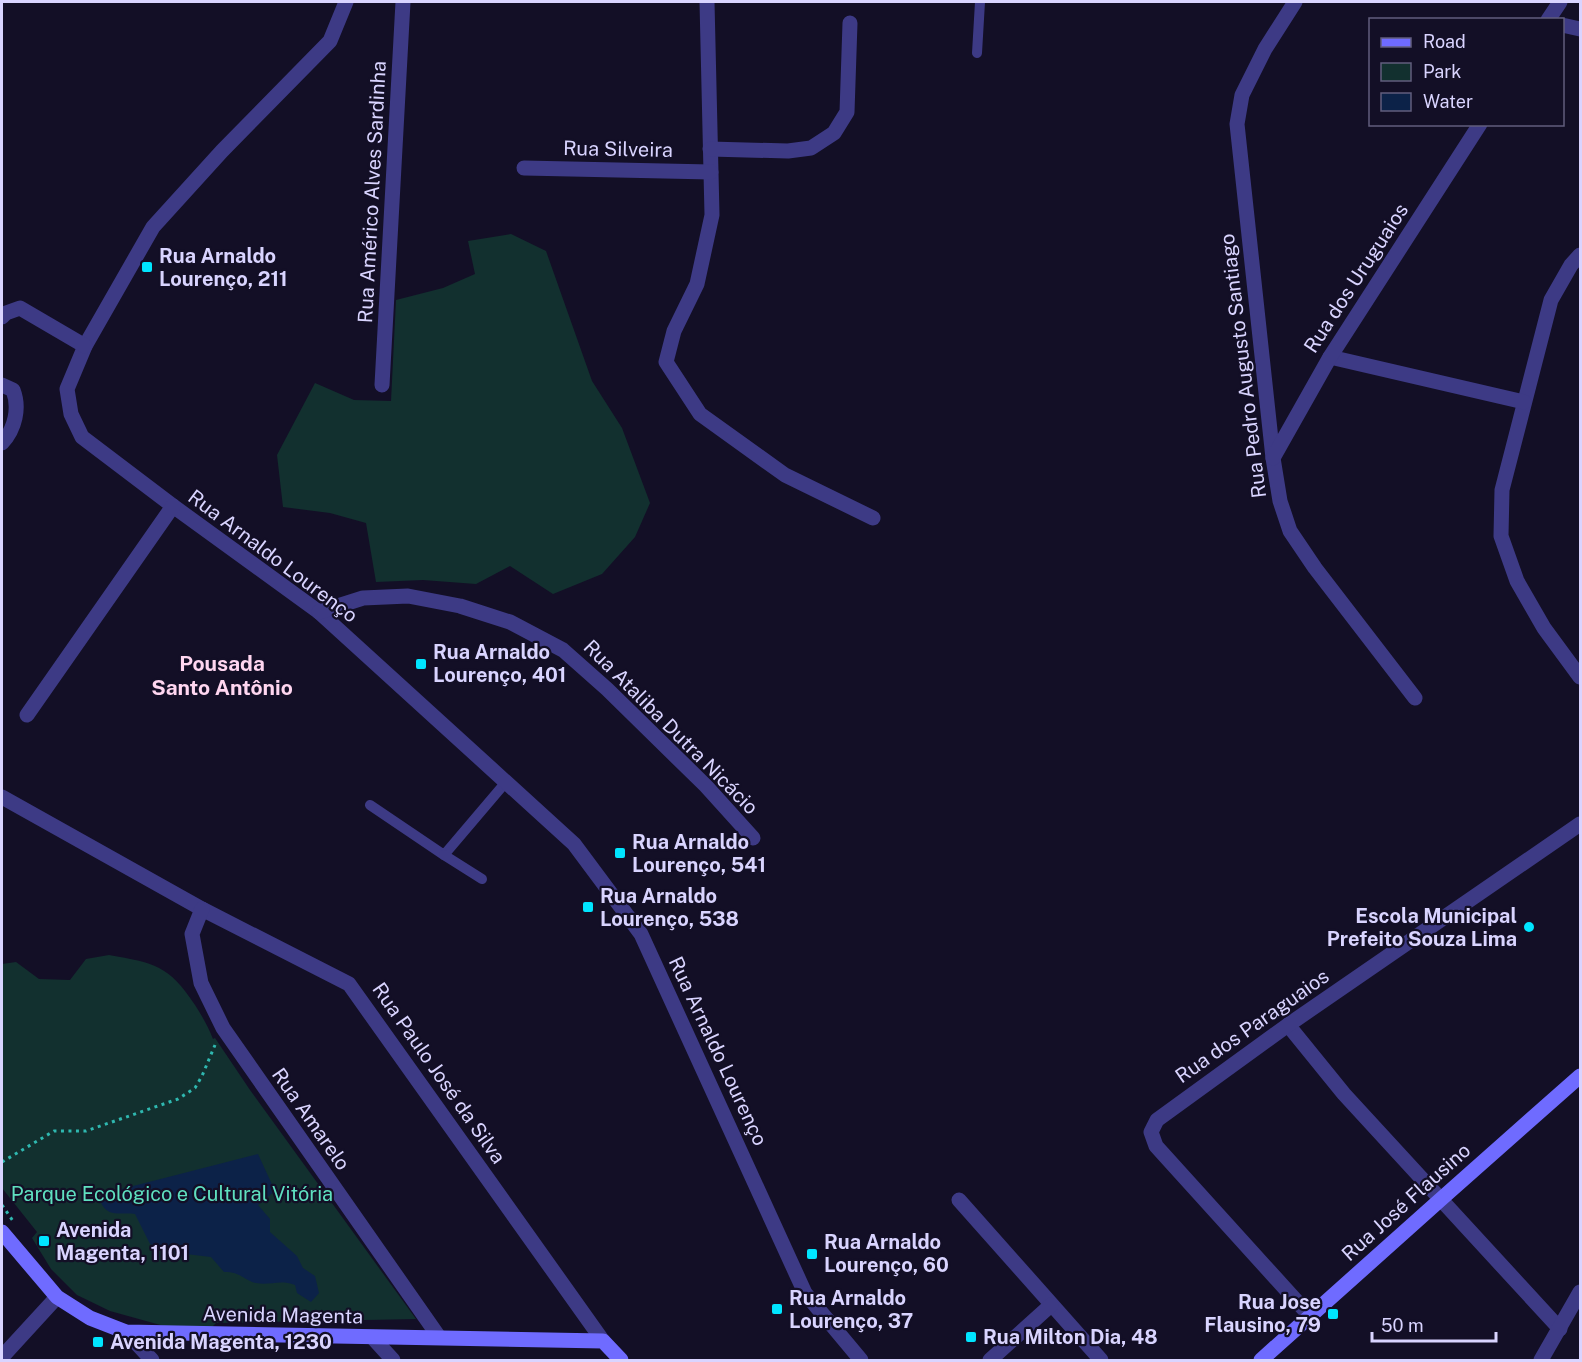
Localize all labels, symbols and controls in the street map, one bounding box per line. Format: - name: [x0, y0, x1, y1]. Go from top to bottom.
- legend: [1369, 18, 1564, 126]
- text: Road: [1423, 31, 1466, 52]
- street label: Rua Américo Alves Sardinha: [353, 60, 391, 324]
- text: Park: [1423, 61, 1461, 82]
- text: Water: [1423, 91, 1473, 112]
- street label: Rua Silveira: [563, 136, 673, 162]
- street label: Rua dos Uruguaios: [1299, 199, 1413, 357]
- street label: Rua Pedro Augusto Santiago: [1215, 232, 1271, 500]
- place label: Rua Arnaldo Lourenço, 211: [159, 244, 288, 291]
- marker: Rua Arnaldo Lourenço, 211: [140, 260, 154, 274]
- street label: Rua Arnaldo Lourenço: [184, 484, 362, 628]
- street label: Rua Ataliba Dutra Nicácio: [579, 635, 763, 819]
- place label: Rua Arnaldo Lourenço, 401: [433, 640, 566, 687]
- district label: Pousada Santo Antônio: [151, 651, 293, 700]
- marker: Rua Arnaldo Lourenço, 401: [414, 657, 428, 671]
- place label: Rua Arnaldo Lourenço, 541: [632, 830, 766, 877]
- marker: Rua Arnaldo Lourenço, 541: [613, 846, 627, 860]
- place label: Rua Arnaldo Lourenço, 538: [600, 884, 739, 931]
- marker: Rua Arnaldo Lourenço, 538: [581, 900, 595, 914]
- place label: Escola Municipal Prefeito Souza Lima: [1327, 904, 1517, 951]
- marker: Escola Municipal Prefeito Souza Lima: [1522, 920, 1536, 934]
- street label: Rua Arnaldo Lourenço: [664, 953, 772, 1149]
- street label: Rua dos Paraguaios: [1171, 964, 1333, 1088]
- street label: Rua Paulo José da Silva: [367, 978, 511, 1168]
- street label: Rua Amarelo: [267, 1063, 355, 1175]
- street label: Rua José Flausino: [1337, 1138, 1475, 1266]
- park label: Parque Ecológico e Cultural Vitória: [11, 1182, 333, 1206]
- place label: Avenida Magenta, 1101: [56, 1218, 189, 1265]
- place label: Rua Arnaldo Lourenço, 60: [824, 1230, 949, 1277]
- marker: Avenida Magenta, 1101: [37, 1234, 51, 1248]
- marker: Rua Arnaldo Lourenço, 60: [805, 1247, 819, 1261]
- place label: Rua Arnaldo Lourenço, 37: [789, 1286, 913, 1333]
- place label: Rua Jose Flausino, 79: [1204, 1290, 1321, 1337]
- street label: Avenida Magenta: [203, 1302, 363, 1328]
- marker: Rua Arnaldo Lourenço, 37: [770, 1302, 784, 1316]
- scale bar: [1372, 1305, 1496, 1343]
- marker: Rua Jose Flausino, 79: [1326, 1307, 1340, 1321]
- text: 50 m: [1381, 1315, 1424, 1336]
- place label: Rua Milton Dia, 48: [983, 1325, 1158, 1349]
- place label: Avenida Magenta, 1230: [110, 1330, 332, 1354]
- marker: Rua Milton Dia, 48: [964, 1330, 978, 1344]
- marker: Avenida Magenta, 1230: [91, 1335, 105, 1349]

